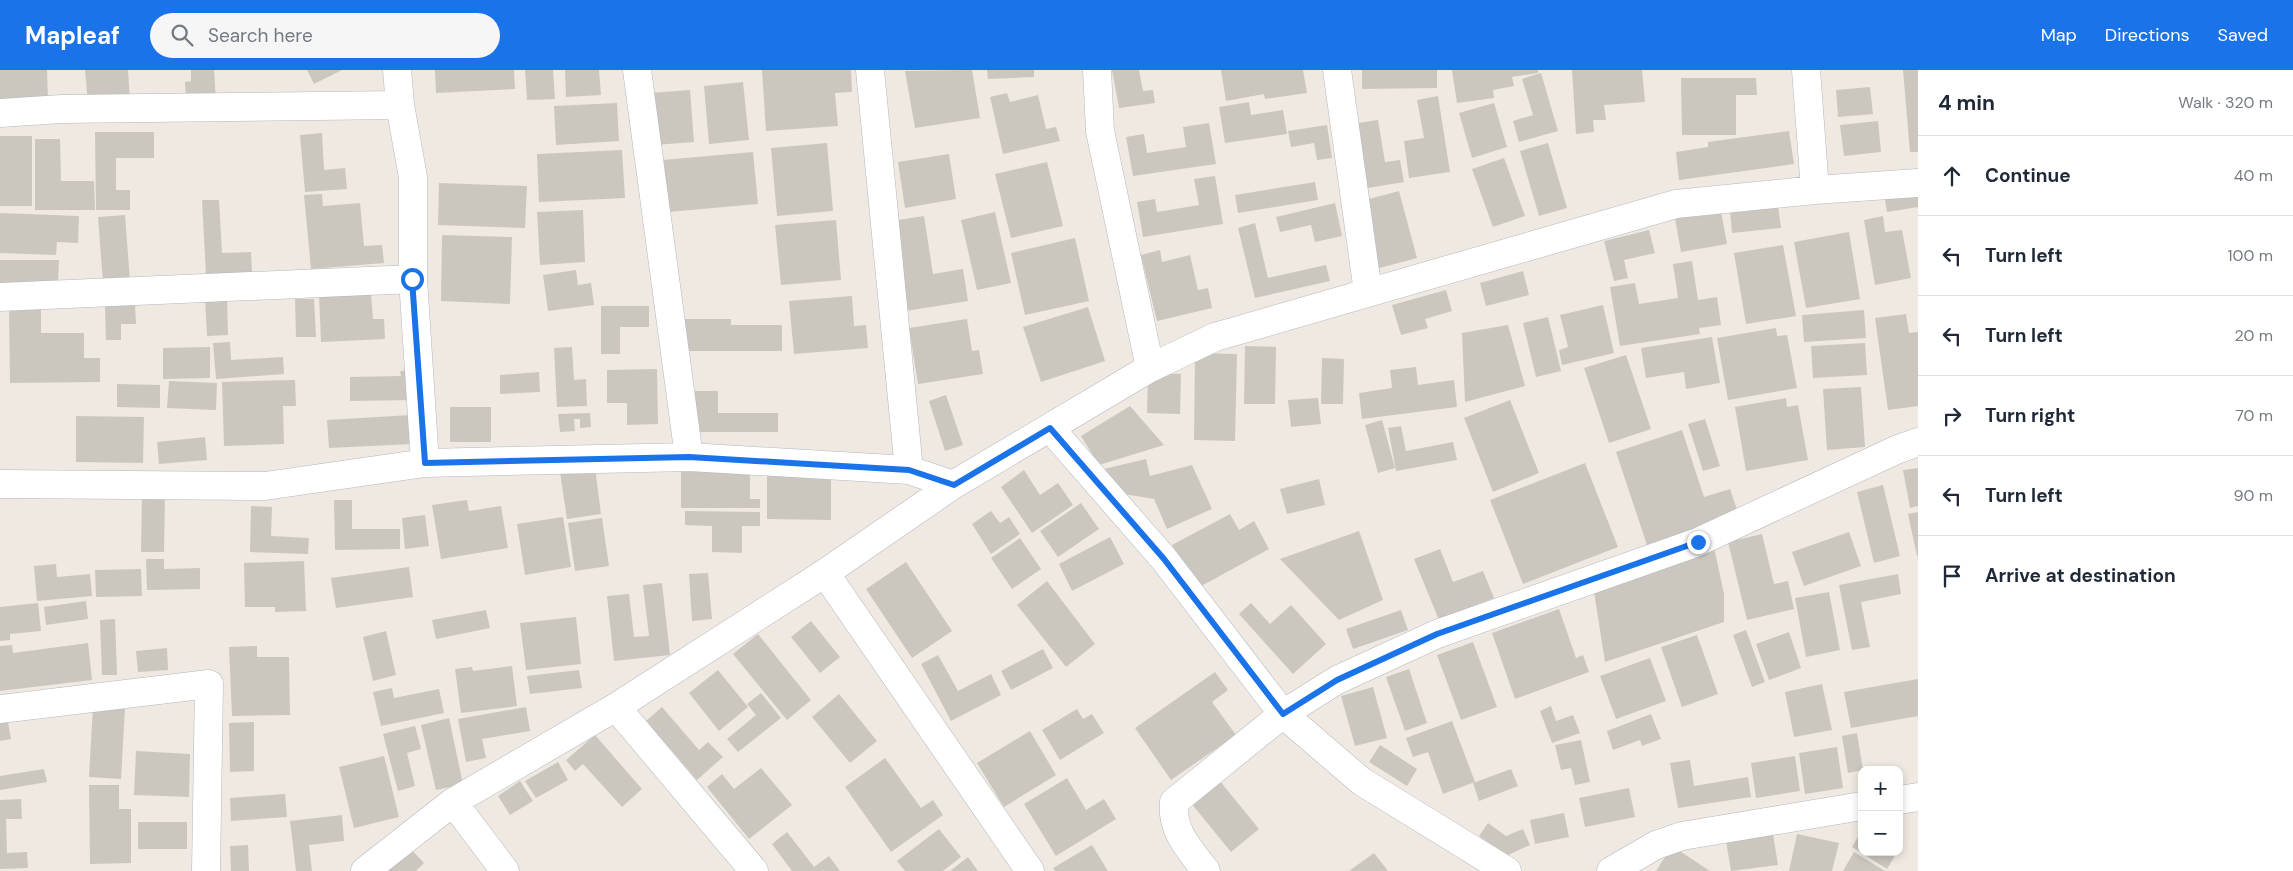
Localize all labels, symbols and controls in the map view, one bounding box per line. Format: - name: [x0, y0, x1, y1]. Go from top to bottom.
- search box: [150, 13, 500, 58]
- text: Mapleaf: [25, 20, 120, 51]
- icon: search: [168, 21, 196, 49]
- text: Search here: [208, 23, 313, 48]
- text: Map: [2041, 23, 2077, 47]
- text: Directions: [2105, 23, 2190, 47]
- text: Saved: [2218, 23, 2268, 47]
- text: 4 min: [1938, 89, 1995, 117]
- text: Walk · 320 m: [2178, 92, 2273, 113]
- icon: ahead: [1938, 162, 1966, 190]
- text: Continue: [1985, 163, 2071, 188]
- text: 40 m: [2234, 165, 2273, 186]
- icon: left: [1938, 242, 1966, 270]
- text: Turn left: [1985, 243, 2063, 268]
- text: 100 m: [2228, 245, 2273, 266]
- route start: [401, 268, 424, 291]
- icon: left: [1938, 322, 1966, 350]
- text: Turn left: [1985, 323, 2063, 348]
- text: 20 m: [2234, 325, 2273, 346]
- icon: right: [1938, 402, 1966, 430]
- text: Turn right: [1985, 403, 2075, 428]
- text: 70 m: [2235, 405, 2273, 426]
- icon: left: [1938, 482, 1966, 510]
- text: Turn left: [1985, 483, 2063, 508]
- text: 90 m: [2233, 485, 2273, 506]
- route end: [1687, 531, 1710, 554]
- icon: arrive: [1938, 562, 1966, 590]
- text: Arrive at destination: [1985, 563, 2176, 588]
- map controls: [1858, 766, 1903, 856]
- button: +: [1858, 766, 1903, 811]
- button: −: [1858, 811, 1903, 856]

